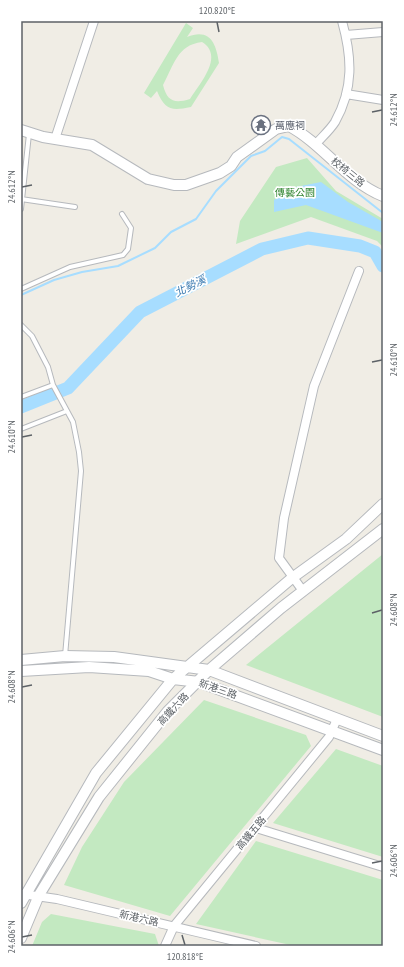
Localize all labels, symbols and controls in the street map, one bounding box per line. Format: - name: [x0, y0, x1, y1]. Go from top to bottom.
- text: 120.820°E: [199, 4, 235, 17]
- text: 24.612°N: [387, 93, 400, 127]
- temple icon: 萬應祠: [250, 114, 272, 136]
- place label: 萬應祠: [275, 119, 305, 132]
- street label: 校椅三路: [328, 154, 368, 190]
- text: 24.612°N: [5, 170, 18, 204]
- park label: 傳藝公園: [274, 186, 315, 199]
- water label: 北勢溪: [172, 271, 210, 300]
- text: 24.610°N: [387, 343, 400, 377]
- text: 24.610°N: [5, 420, 18, 454]
- text: 24.608°N: [387, 593, 400, 627]
- text: 24.608°N: [5, 670, 18, 704]
- street label: 新港三路: [197, 676, 239, 702]
- street label: 高鐵六路: [155, 690, 191, 728]
- street label: 高鐵五路: [233, 814, 269, 852]
- text: 24.606°N: [387, 844, 400, 878]
- street label: 新港六路: [118, 907, 160, 929]
- text: 24.606°N: [5, 920, 18, 954]
- text: 120.818°E: [167, 950, 203, 963]

